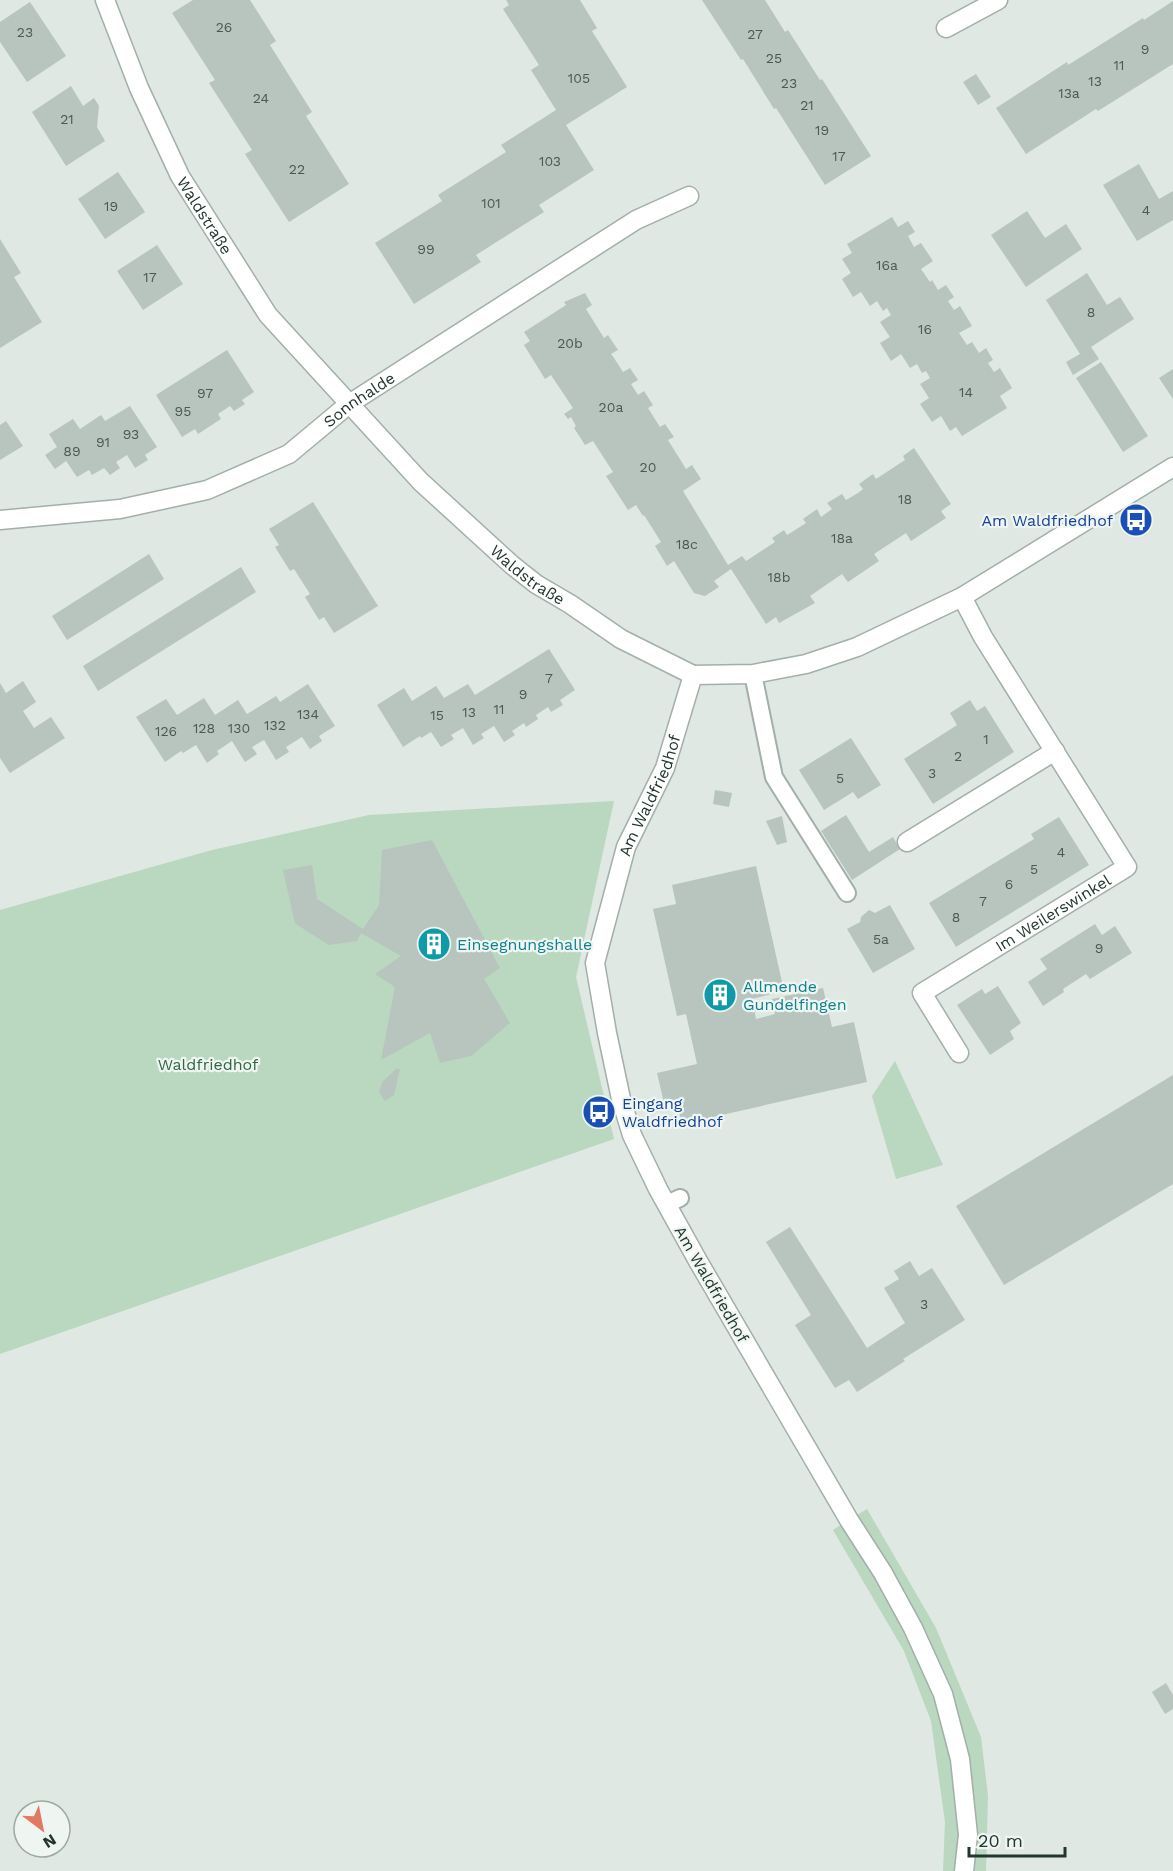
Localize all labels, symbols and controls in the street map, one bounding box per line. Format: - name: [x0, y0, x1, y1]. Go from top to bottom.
- house number: 26: [216, 19, 232, 35]
- house number: 23: [17, 24, 33, 40]
- house number: 27: [747, 26, 763, 42]
- house number: 9: [1141, 41, 1149, 57]
- house number: 25: [766, 50, 782, 66]
- house number: 11: [1114, 57, 1124, 73]
- house number: 105: [568, 70, 590, 86]
- house number: 13: [1088, 73, 1102, 89]
- house number: 23: [781, 75, 797, 91]
- house number: 13a: [1058, 85, 1080, 101]
- house number: 24: [253, 90, 269, 106]
- house number: 21: [800, 97, 814, 113]
- house number: 21: [60, 111, 74, 127]
- house number: 19: [815, 122, 829, 138]
- house number: 17: [832, 148, 846, 164]
- house number: 103: [539, 153, 561, 169]
- house number: 22: [289, 161, 305, 177]
- street label: Waldstraße: [173, 173, 236, 258]
- house number: 101: [481, 195, 501, 211]
- house number: 19: [104, 198, 118, 214]
- house number: 4: [1142, 202, 1150, 218]
- house number: 99: [417, 241, 435, 257]
- house number: 16a: [876, 257, 898, 273]
- house number: 17: [143, 269, 157, 285]
- house number: 8: [1087, 304, 1095, 320]
- house number: 16: [918, 321, 932, 337]
- house number: 20b: [557, 335, 583, 351]
- street label: Sonnhalde: [320, 368, 398, 431]
- house number: 14: [959, 384, 973, 400]
- house number: 97: [197, 385, 213, 401]
- house number: 20a: [599, 399, 623, 415]
- house number: 95: [175, 403, 191, 419]
- house number: 93: [123, 426, 139, 442]
- house number: 91: [96, 434, 110, 450]
- house number: 89: [63, 443, 81, 459]
- house number: 20: [640, 459, 656, 475]
- house number: 18: [898, 491, 912, 507]
- bus stop icon: Am Waldfriedhof: [1118, 502, 1154, 538]
- place label: Am Waldfriedhof: [981, 511, 1114, 530]
- house number: 18a: [831, 530, 853, 546]
- house number: 18c: [676, 536, 698, 552]
- street label: Waldstraße: [486, 541, 568, 609]
- house number: 18b: [768, 569, 790, 585]
- house number: 7: [545, 670, 553, 686]
- house number: 9: [519, 686, 527, 702]
- house number: 11: [494, 701, 504, 717]
- house number: 13: [462, 704, 476, 720]
- house number: 134: [297, 706, 319, 722]
- house number: 15: [430, 707, 444, 723]
- house number: 132: [264, 717, 286, 733]
- house number: 128: [193, 720, 215, 736]
- house number: 130: [228, 720, 250, 736]
- house number: 126: [155, 723, 177, 739]
- house number: 1: [983, 731, 989, 747]
- street label: Am Waldfriedhof: [615, 732, 685, 858]
- house number: 2: [954, 748, 962, 764]
- house number: 3: [928, 765, 936, 781]
- house number: 5: [836, 770, 844, 786]
- house number: 4: [1057, 844, 1065, 860]
- house number: 5: [1030, 861, 1038, 877]
- street label: Im Weilerswinkel: [992, 870, 1114, 956]
- house number: 6: [1005, 876, 1013, 892]
- house number: 7: [979, 893, 987, 909]
- house number: 8: [952, 909, 960, 925]
- building icon: Einsegnungshalle: [416, 926, 452, 962]
- house number: 5a: [873, 931, 889, 947]
- place label: Einsegnungshalle: [457, 935, 592, 954]
- house number: 9: [1095, 940, 1103, 956]
- building icon: Allmende Gundelfingen: [702, 977, 738, 1013]
- place label: Allmende Gundelfingen: [743, 977, 847, 1014]
- park label: Waldfriedhof: [158, 1055, 259, 1074]
- bus stop icon: Eingang Waldfriedhof: [581, 1094, 617, 1130]
- place label: Eingang Waldfriedhof: [622, 1094, 723, 1131]
- street label: Am Waldfriedhof: [670, 1223, 753, 1347]
- house number: 3: [920, 1296, 928, 1312]
- north arrow: [12, 1799, 72, 1859]
- scale bar: [969, 1820, 1065, 1858]
- text: N: [40, 1830, 60, 1852]
- text: 20 m: [978, 1830, 1023, 1851]

